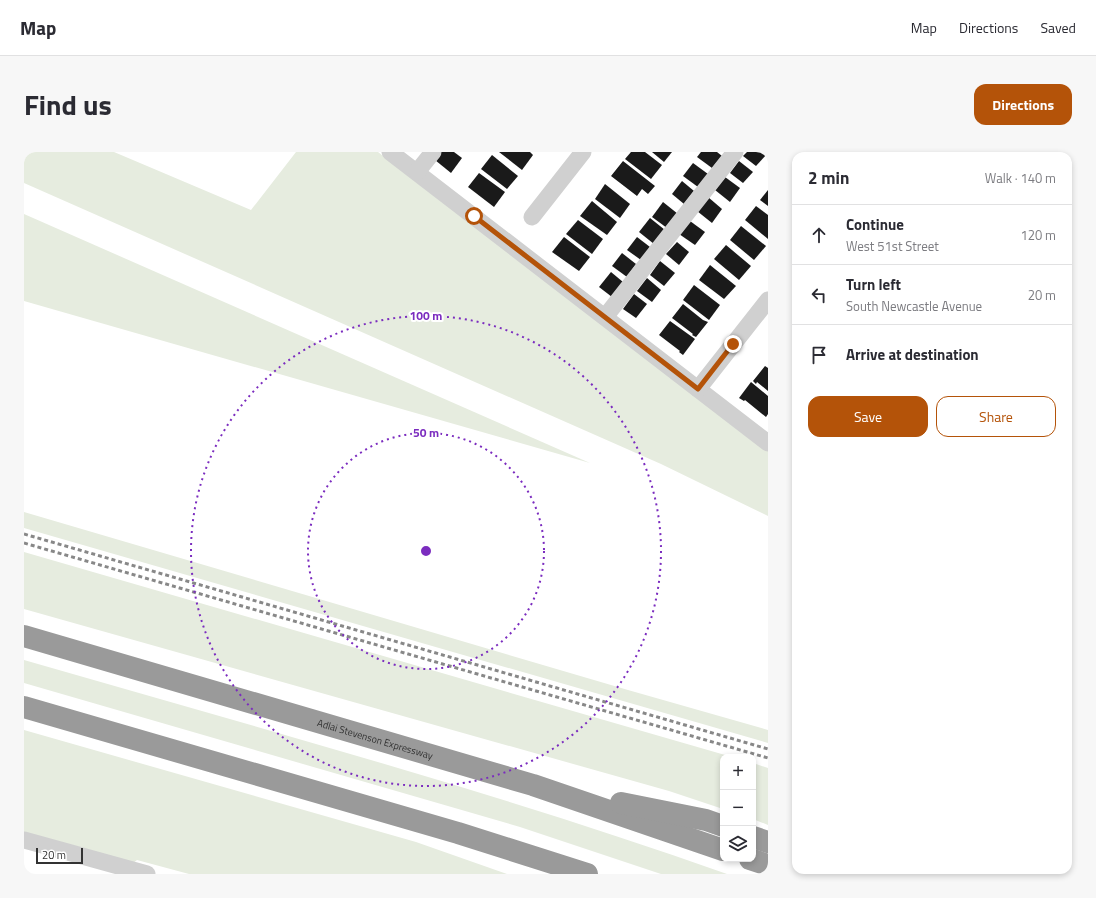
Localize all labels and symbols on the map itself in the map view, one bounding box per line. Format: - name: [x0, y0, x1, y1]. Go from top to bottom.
- route start: [465, 207, 483, 225]
- text: 100 m: [410, 306, 442, 325]
- route end: [724, 335, 742, 353]
- text: 50 m: [413, 423, 439, 442]
- centre of rings: [419, 544, 433, 558]
- street label: Adlai Stevenson Expressway: [315, 715, 435, 763]
- scale bar: [36, 846, 83, 865]

